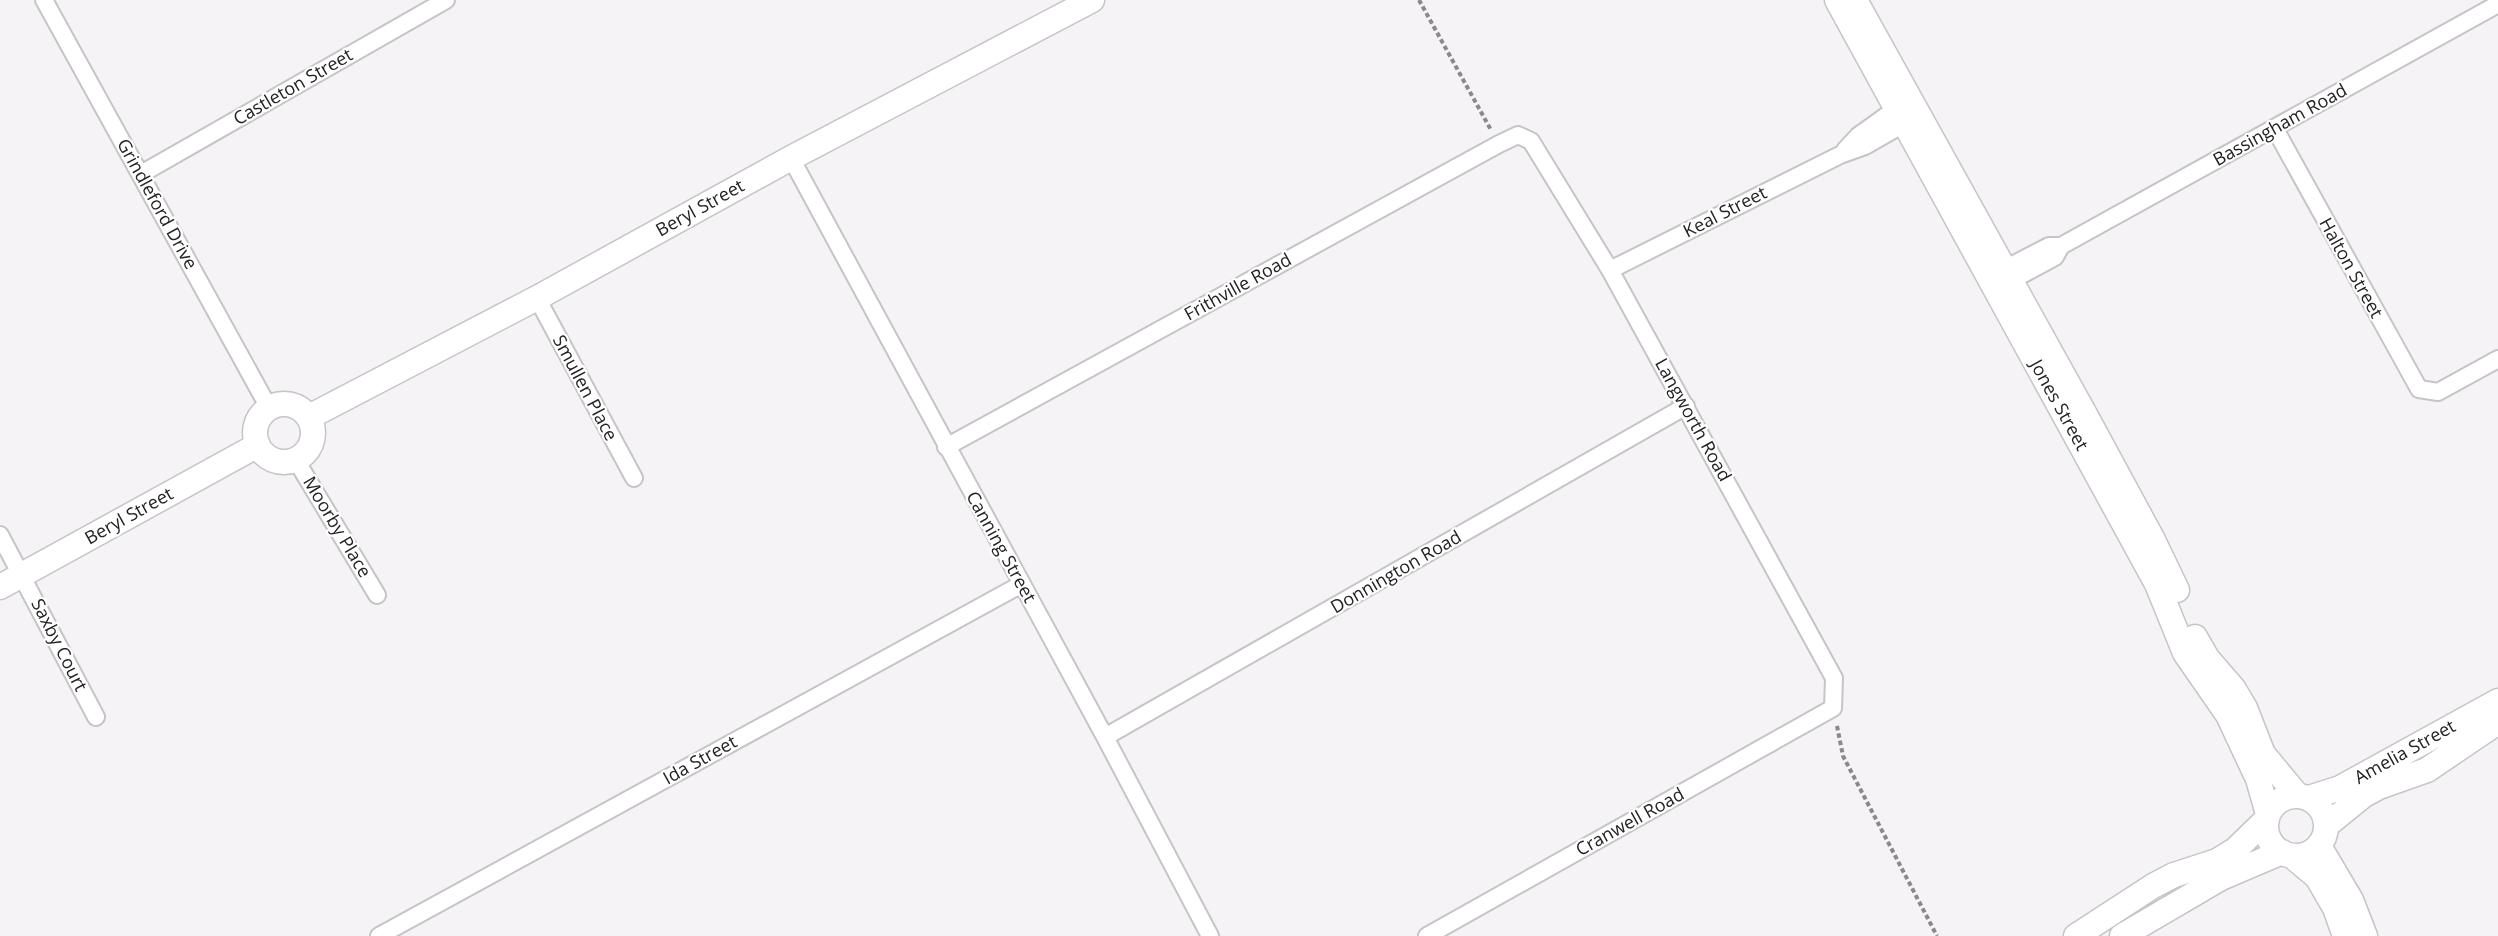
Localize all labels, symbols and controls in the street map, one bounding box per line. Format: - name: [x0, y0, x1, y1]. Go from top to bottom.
- street label: Castleton Street: [228, 42, 357, 130]
- street label: Bassingham Road: [2208, 77, 2351, 171]
- street label: Grindleford Drive: [112, 134, 204, 273]
- street label: Beryl Street: [651, 173, 748, 241]
- street label: Keal Street: [1679, 180, 1770, 242]
- street label: Halton Street: [2314, 213, 2389, 322]
- street label: Frithville Road: [1180, 247, 1295, 325]
- street label: Smullen Place: [548, 330, 624, 445]
- street label: Jones Street: [2024, 353, 2095, 454]
- street label: Langworth Road: [1650, 354, 1738, 485]
- street label: Moorby Place: [298, 471, 378, 582]
- street label: Beryl Street: [80, 481, 177, 549]
- street label: Canning Street: [961, 487, 1042, 606]
- street label: Donnington Road: [1326, 524, 1465, 618]
- street label: Saxby Court: [26, 594, 94, 695]
- street label: Amelia Street: [2350, 713, 2459, 789]
- street label: Ida Street: [658, 729, 741, 789]
- street label: Cranwell Road: [1571, 781, 1688, 861]

